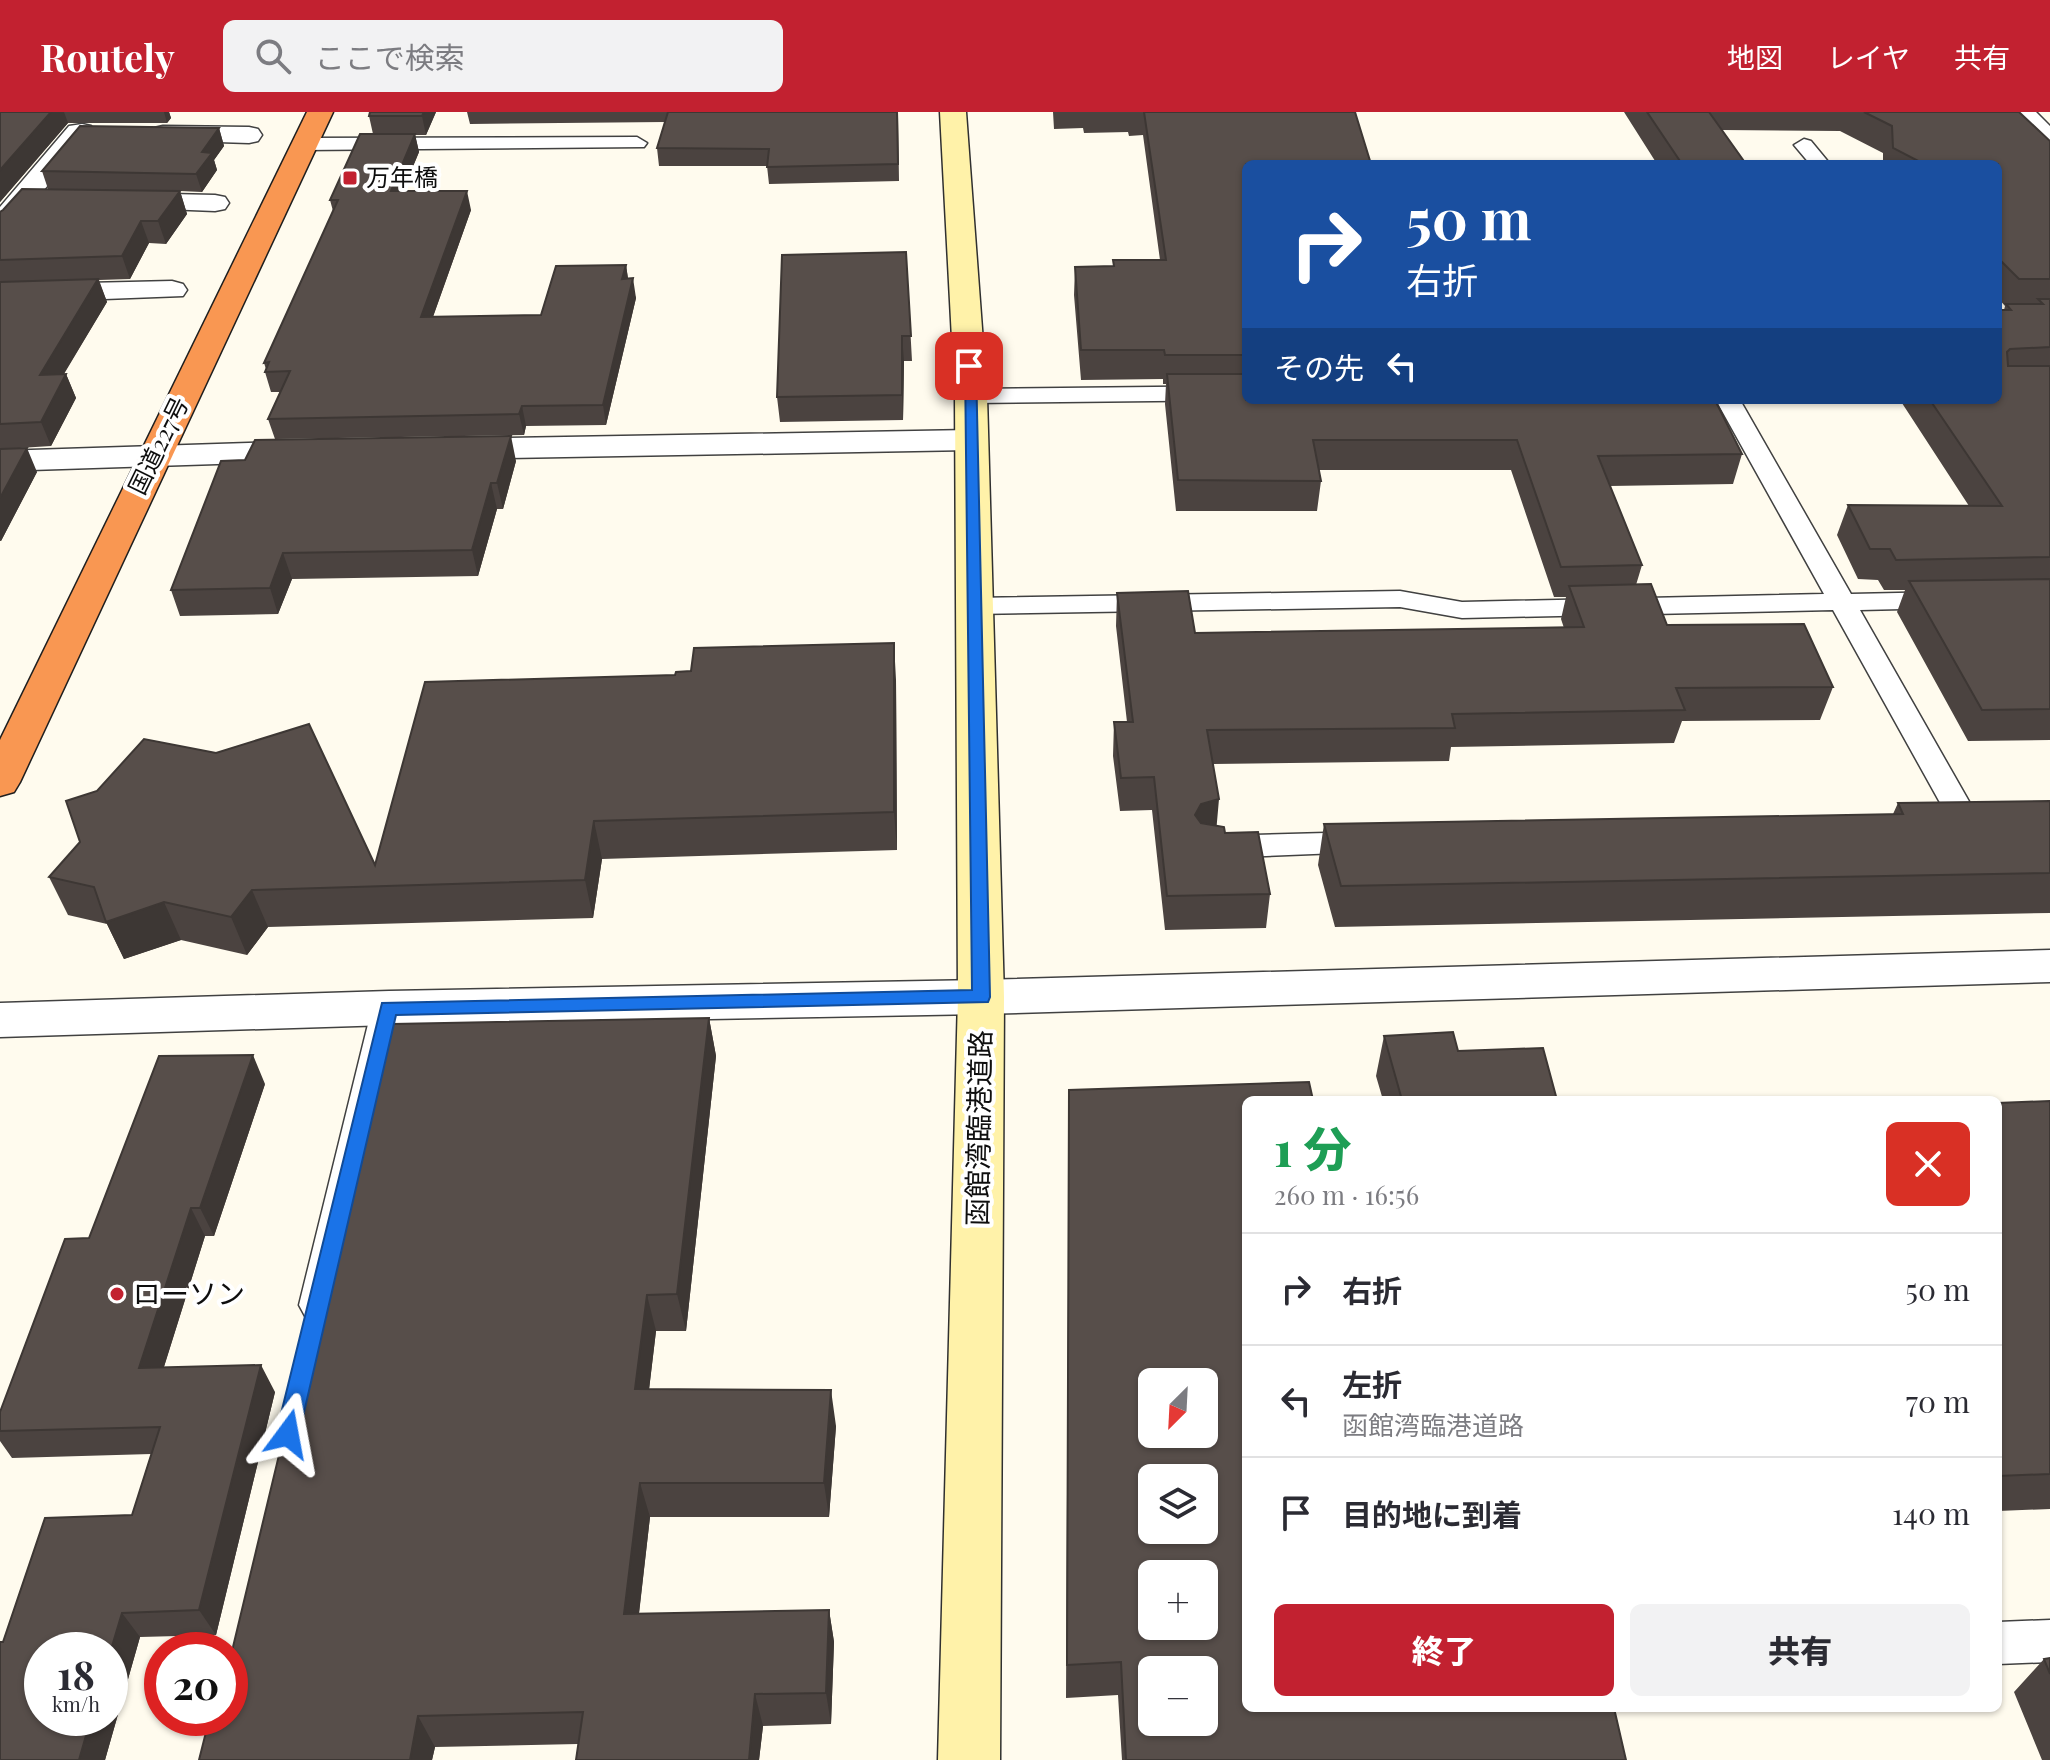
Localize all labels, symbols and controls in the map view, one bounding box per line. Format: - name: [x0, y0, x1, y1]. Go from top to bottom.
- search box: [223, 20, 783, 92]
- text: Routely: [40, 31, 175, 82]
- icon: search: [251, 34, 295, 78]
- text: ここで検索: [315, 37, 465, 77]
- text: 地図: [1727, 38, 1783, 75]
- text: レイヤ: [1827, 38, 1910, 75]
- text: 共有: [1954, 38, 2010, 75]
- place label: 万年橋: [366, 160, 438, 192]
- marker: 万年橋: [341, 169, 359, 187]
- text: 50 m: [1406, 180, 1532, 255]
- icon: right: [1274, 192, 1378, 296]
- text: 右折: [1406, 255, 1478, 303]
- pin: [935, 332, 1003, 400]
- icon: arrive: [947, 344, 991, 388]
- icon: left: [1380, 344, 1424, 388]
- text: その先: [1274, 347, 1364, 387]
- street label: 国道227号: [120, 391, 195, 499]
- street label: 函館湾臨港道路: [957, 1030, 998, 1226]
- text: 1 分: [1274, 1115, 1352, 1179]
- button: close: [1886, 1122, 1970, 1206]
- text: 260 m · 16:56: [1274, 1177, 1419, 1212]
- icon: right: [1274, 1267, 1318, 1311]
- text: 50 m: [1905, 1269, 1970, 1309]
- text: 右折: [1342, 1270, 1402, 1310]
- place label: ローソン: [133, 1274, 245, 1311]
- marker: ローソン: [108, 1285, 126, 1303]
- text: 左折: [1342, 1364, 1402, 1404]
- north arrow: [1138, 1368, 1218, 1448]
- map controls: [1138, 1368, 1218, 1736]
- icon: left: [1274, 1379, 1318, 1423]
- text: 70 m: [1906, 1381, 1970, 1421]
- position arrow: [246, 1392, 330, 1476]
- text: 函館湾臨港道路: [1342, 1407, 1524, 1442]
- button: layers: [1138, 1464, 1218, 1544]
- icon: arrive: [1274, 1491, 1318, 1535]
- text: 140 m: [1892, 1493, 1970, 1533]
- text: 目的地に到着: [1342, 1494, 1522, 1534]
- button: +: [1138, 1560, 1218, 1640]
- button: 終了: [1274, 1604, 1614, 1696]
- button: 共有: [1630, 1604, 1970, 1696]
- speed limit sign: 20: [144, 1632, 248, 1736]
- text: 18: [57, 1647, 95, 1700]
- button: −: [1138, 1656, 1218, 1736]
- text: km/h: [52, 1690, 100, 1717]

